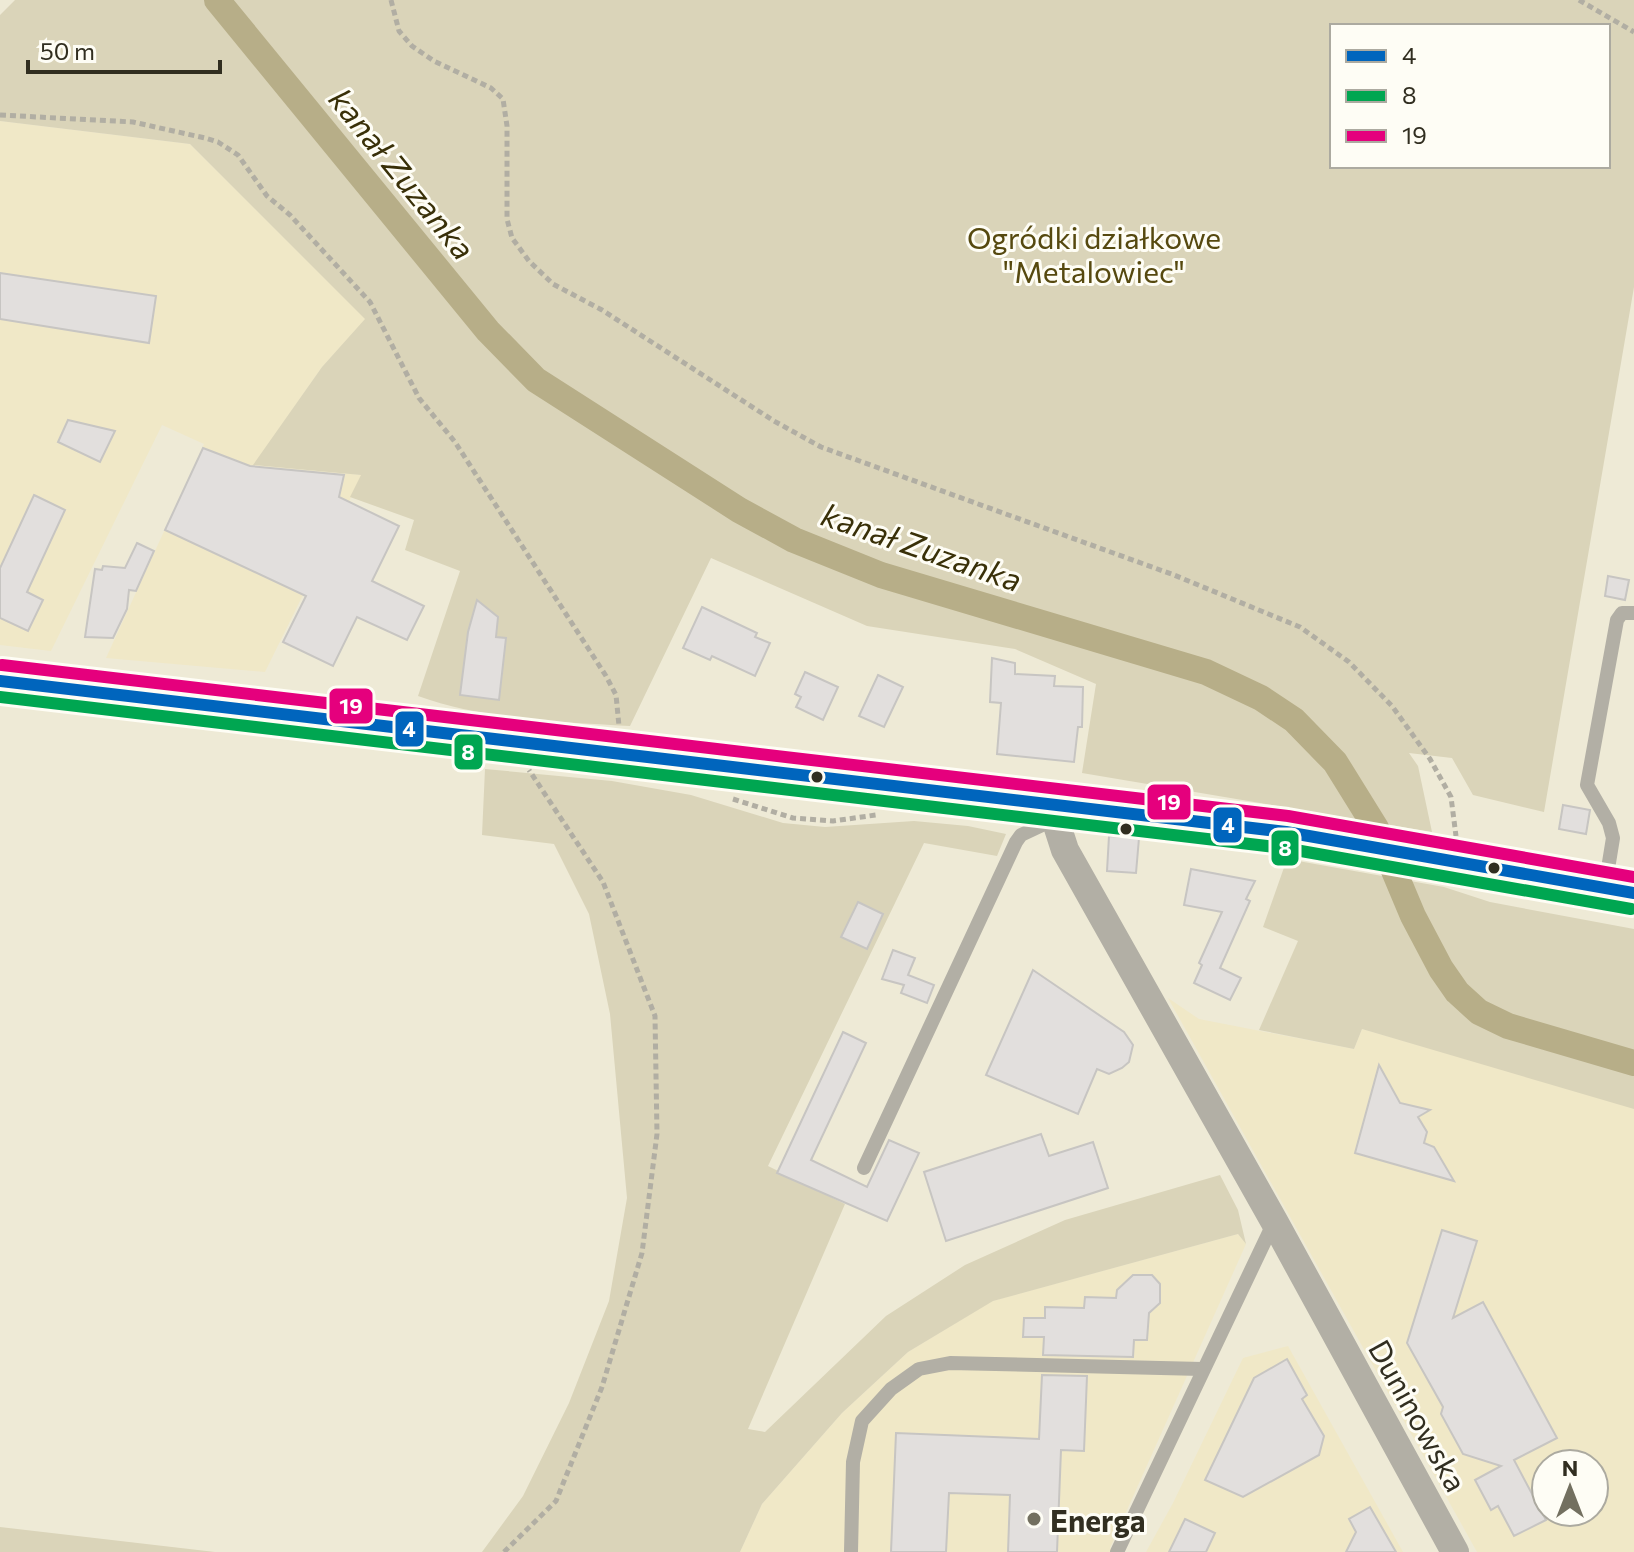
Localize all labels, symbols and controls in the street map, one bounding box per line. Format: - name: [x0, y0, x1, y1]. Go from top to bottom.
- scale bar: [28, 24, 220, 74]
- legend: [1330, 24, 1610, 168]
- text: 50 m: [40, 36, 95, 65]
- text: 4: [1402, 40, 1416, 69]
- water label: kanał Zuzanka: [322, 79, 484, 267]
- text: 8: [1402, 80, 1417, 109]
- text: 19: [1402, 120, 1427, 149]
- park label: Ogródki działkowe "Metalowiec": [967, 218, 1221, 289]
- water label: kanał Zuzanka: [817, 493, 1027, 599]
- line badge: 19: [328, 687, 374, 725]
- text: 19: [339, 692, 363, 719]
- line badge: 4: [394, 710, 425, 748]
- text: 4: [402, 715, 416, 742]
- line badge: 8: [453, 733, 484, 771]
- text: 8: [461, 738, 475, 765]
- unlabelled marker: [809, 769, 825, 785]
- line badge: 19: [1146, 783, 1192, 821]
- text: 19: [1157, 788, 1181, 815]
- line badge: 4: [1212, 806, 1243, 844]
- text: 4: [1221, 811, 1235, 838]
- unlabelled marker: [1118, 821, 1134, 837]
- line badge: 8: [1270, 829, 1300, 867]
- text: 8: [1278, 834, 1292, 861]
- unlabelled marker: [1486, 860, 1502, 876]
- street label: Duninowska: [1362, 1333, 1476, 1497]
- north arrow: [1530, 1448, 1610, 1528]
- text: N: [1562, 1454, 1578, 1481]
- place label: Energa: [1050, 1501, 1146, 1538]
- marker: Energa: [1025, 1510, 1043, 1528]

